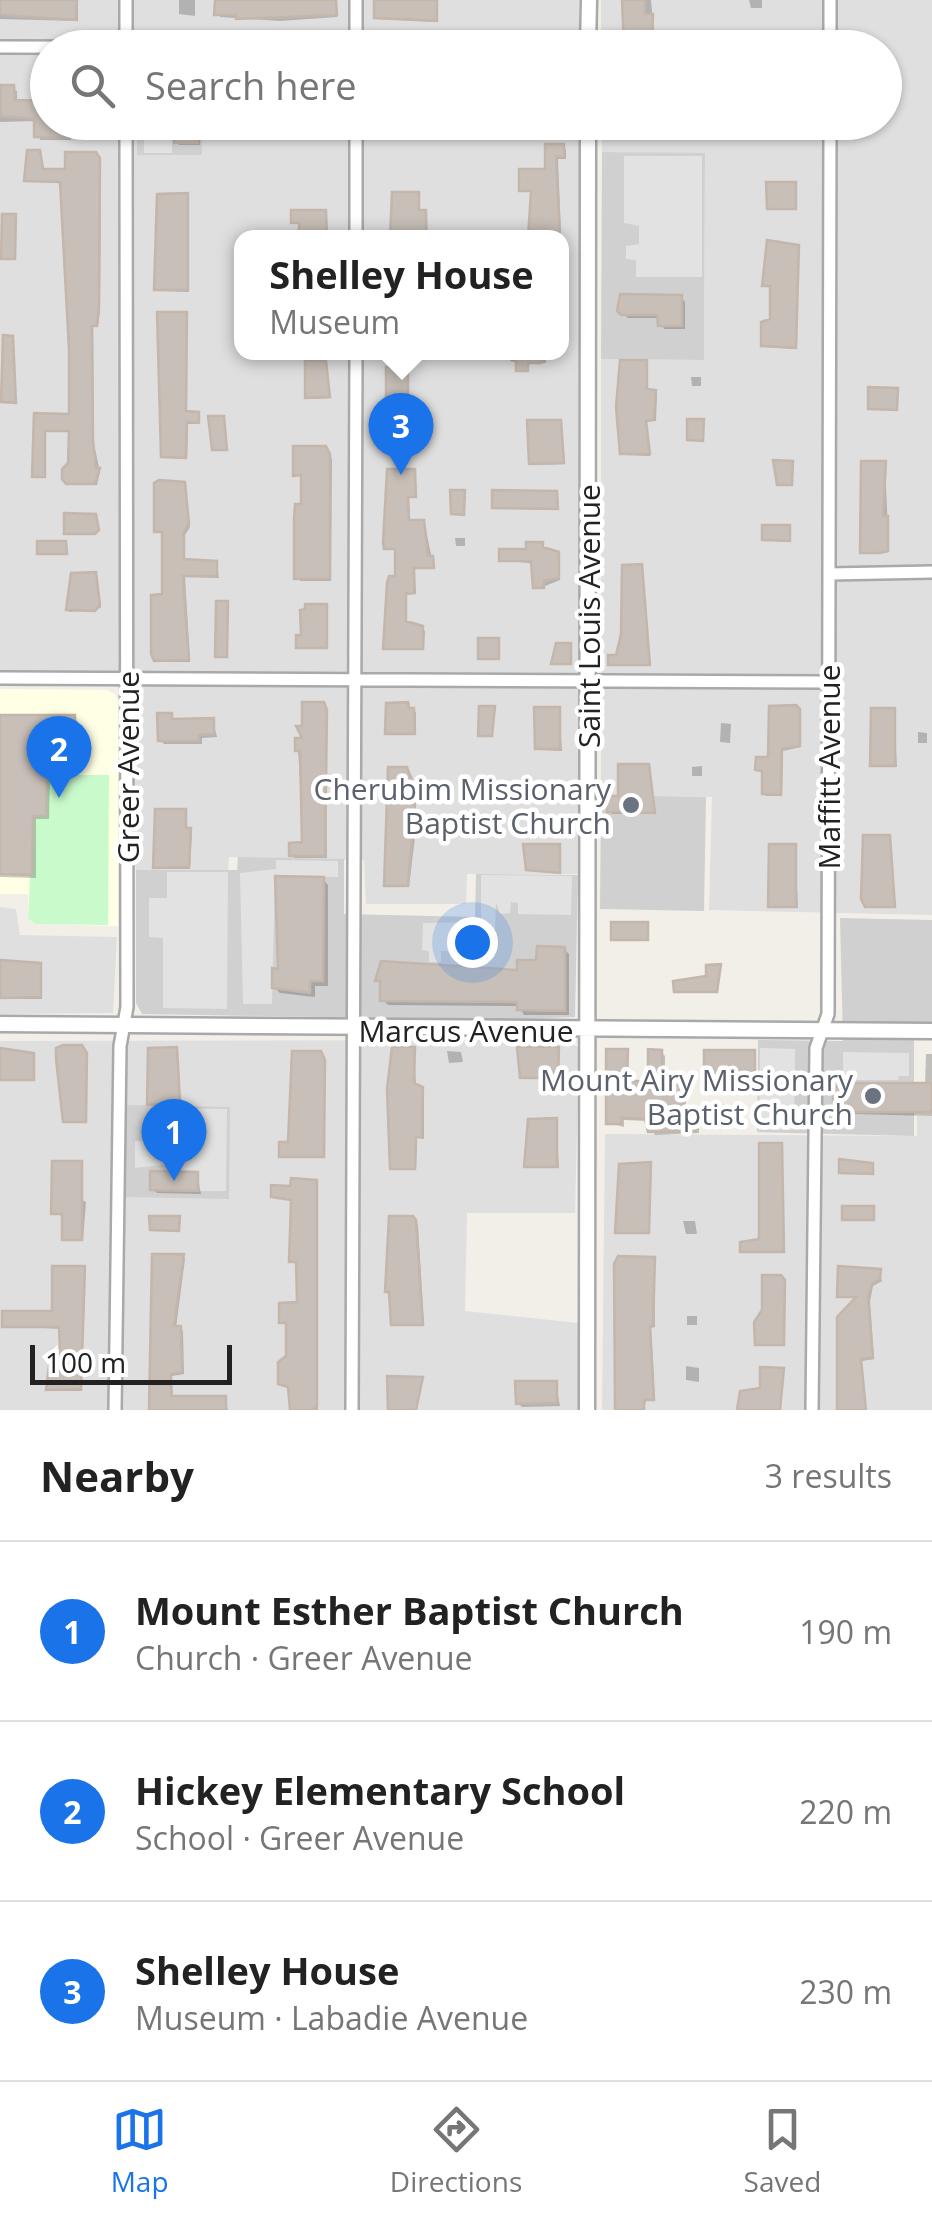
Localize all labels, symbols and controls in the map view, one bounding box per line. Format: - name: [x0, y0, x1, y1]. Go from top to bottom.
- search box: [30, 30, 902, 140]
- icon: search: [65, 58, 120, 113]
- text: Search here: [145, 59, 357, 111]
- popup: [234, 230, 569, 360]
- text: Shelley House: [269, 248, 534, 300]
- text: Museum: [269, 300, 400, 343]
- pin: 3: [368, 392, 434, 475]
- street label: Saint Louis Avenue: [568, 484, 609, 748]
- street label: Maffitt Avenue: [808, 664, 849, 870]
- street label: Greer Avenue: [107, 671, 148, 863]
- pin: 2: [27, 716, 92, 798]
- place label: Cherubim Missionary Baptist Church: [314, 768, 612, 843]
- marker: Cherubim Missionary Baptist Church: [620, 794, 642, 816]
- your location: [447, 917, 498, 968]
- street label: Marcus Avenue: [358, 1010, 574, 1051]
- place label: Mount Airy Missionary Baptist Church: [540, 1059, 854, 1134]
- marker: Mount Airy Missionary Baptist Church: [862, 1085, 884, 1107]
- pin: 1: [142, 1098, 206, 1181]
- scale bar: [30, 1340, 232, 1384]
- text: 100 m: [45, 1343, 126, 1381]
- text: Nearby: [40, 1447, 194, 1504]
- text: 3 results: [765, 1454, 892, 1497]
- text: Mount Esther Baptist Church: [135, 1584, 684, 1636]
- text: 1: [63, 1610, 82, 1653]
- text: 190 m: [799, 1610, 892, 1653]
- text: Church · Greer Avenue: [135, 1636, 473, 1679]
- text: Hickey Elementary School: [135, 1764, 625, 1816]
- text: 2: [63, 1790, 82, 1833]
- text: 220 m: [799, 1790, 892, 1833]
- text: School · Greer Avenue: [135, 1816, 464, 1859]
- text: Shelley House: [135, 1944, 399, 1996]
- text: 3: [63, 1970, 82, 2013]
- text: 230 m: [799, 1970, 892, 2013]
- text: Museum · Labadie Avenue: [135, 1996, 528, 2039]
- tab: Map: [111, 2102, 169, 2200]
- tab: Directions: [390, 2102, 522, 2200]
- tab: Saved: [744, 2102, 821, 2200]

